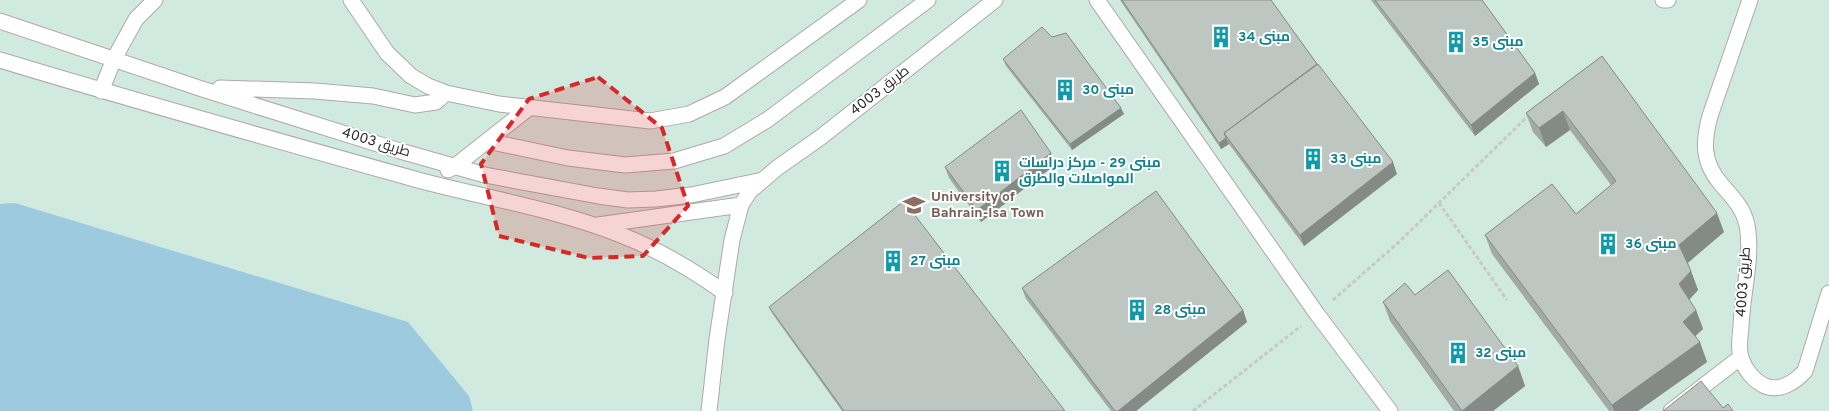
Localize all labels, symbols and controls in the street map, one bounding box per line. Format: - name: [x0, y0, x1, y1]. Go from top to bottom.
- building icon: مبنى 34: [1208, 24, 1234, 50]
- place label: مبنى 34: [1238, 29, 1290, 46]
- building icon: مبنى 35: [1443, 29, 1469, 55]
- place label: مبنى 35: [1472, 34, 1524, 51]
- street label: طريق 4003: [847, 63, 913, 119]
- building icon: مبنى 30: [1052, 77, 1078, 103]
- place label: مبنى 30: [1082, 82, 1134, 99]
- street label: طريق 4003: [340, 125, 412, 161]
- building icon: مبنى 33: [1300, 146, 1326, 172]
- place label: مبنى 33: [1330, 151, 1381, 168]
- place label: مبنى 29 - مركز دراسات المواصلات والطرق: [1019, 155, 1161, 188]
- building icon: مبنى 29 - مركز دراسات المواصلات والطرق: [989, 158, 1015, 184]
- place label: University of Bahrain-Isa Town: [931, 189, 1044, 222]
- school or university icon: University of Bahrain-Isa Town: [901, 192, 927, 218]
- building icon: مبنى 36: [1595, 231, 1621, 257]
- place label: مبنى 36: [1625, 236, 1677, 253]
- street label: طريق 4003: [1733, 246, 1755, 318]
- building icon: مبنى 27: [880, 248, 906, 274]
- place label: مبنى 27: [910, 253, 961, 270]
- building icon: مبنى 28: [1124, 297, 1150, 323]
- place label: مبنى 28: [1154, 302, 1206, 319]
- building icon: مبنى 32: [1445, 340, 1471, 366]
- place label: مبنى 32: [1475, 345, 1526, 362]

